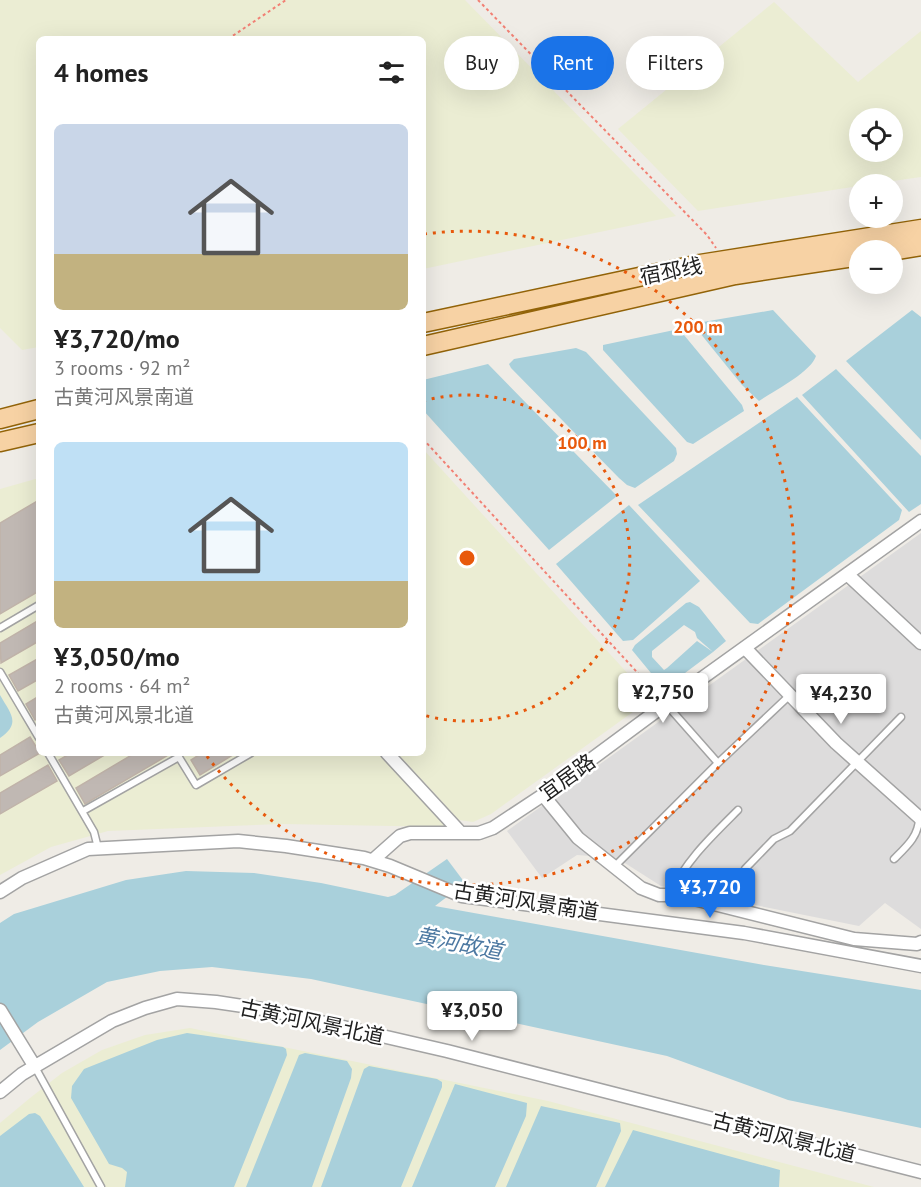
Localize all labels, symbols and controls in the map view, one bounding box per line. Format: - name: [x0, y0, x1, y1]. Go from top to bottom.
- chip: Buy: [444, 36, 519, 90]
- chip: Rent: [531, 36, 614, 90]
- chip: Filters: [626, 36, 724, 90]
- text: 4 homes: [54, 56, 149, 89]
- icon: filters: [375, 56, 408, 89]
- map controls: [849, 108, 903, 294]
- button: locate: [849, 108, 903, 162]
- icon: home: [177, 163, 285, 271]
- button: +: [849, 174, 903, 228]
- button: −: [849, 240, 903, 294]
- street label: 宿邳线: [638, 252, 704, 290]
- text: 200 m: [673, 315, 723, 338]
- text: ¥3,720/mo: [54, 322, 180, 355]
- text: 3 rooms · 92 m²: [54, 355, 190, 381]
- text: 古黄河风景南道: [54, 384, 194, 410]
- text: 100 m: [557, 431, 607, 454]
- icon: home: [177, 481, 285, 589]
- centre of rings: [457, 548, 477, 568]
- text: ¥3,050/mo: [54, 640, 180, 673]
- text: 2 rooms · 64 m²: [54, 673, 190, 699]
- pin: ¥2,750: [614, 673, 712, 724]
- pin: ¥4,230: [792, 674, 890, 725]
- text: ¥2,750: [632, 679, 694, 705]
- text: ¥4,230: [810, 680, 872, 706]
- text: 古黄河风景北道: [54, 702, 194, 728]
- street label: 宜居路: [534, 748, 600, 806]
- pin: ¥3,720: [661, 868, 759, 919]
- text: ¥3,720: [679, 874, 741, 900]
- street label: 古黄河风景南道: [451, 876, 601, 926]
- water label: 黄河故道: [413, 921, 508, 966]
- pin: ¥3,050: [423, 991, 521, 1042]
- street label: 古黄河风景北道: [237, 994, 387, 1050]
- text: ¥3,050: [441, 997, 503, 1023]
- street label: 古黄河风景北道: [709, 1106, 859, 1168]

